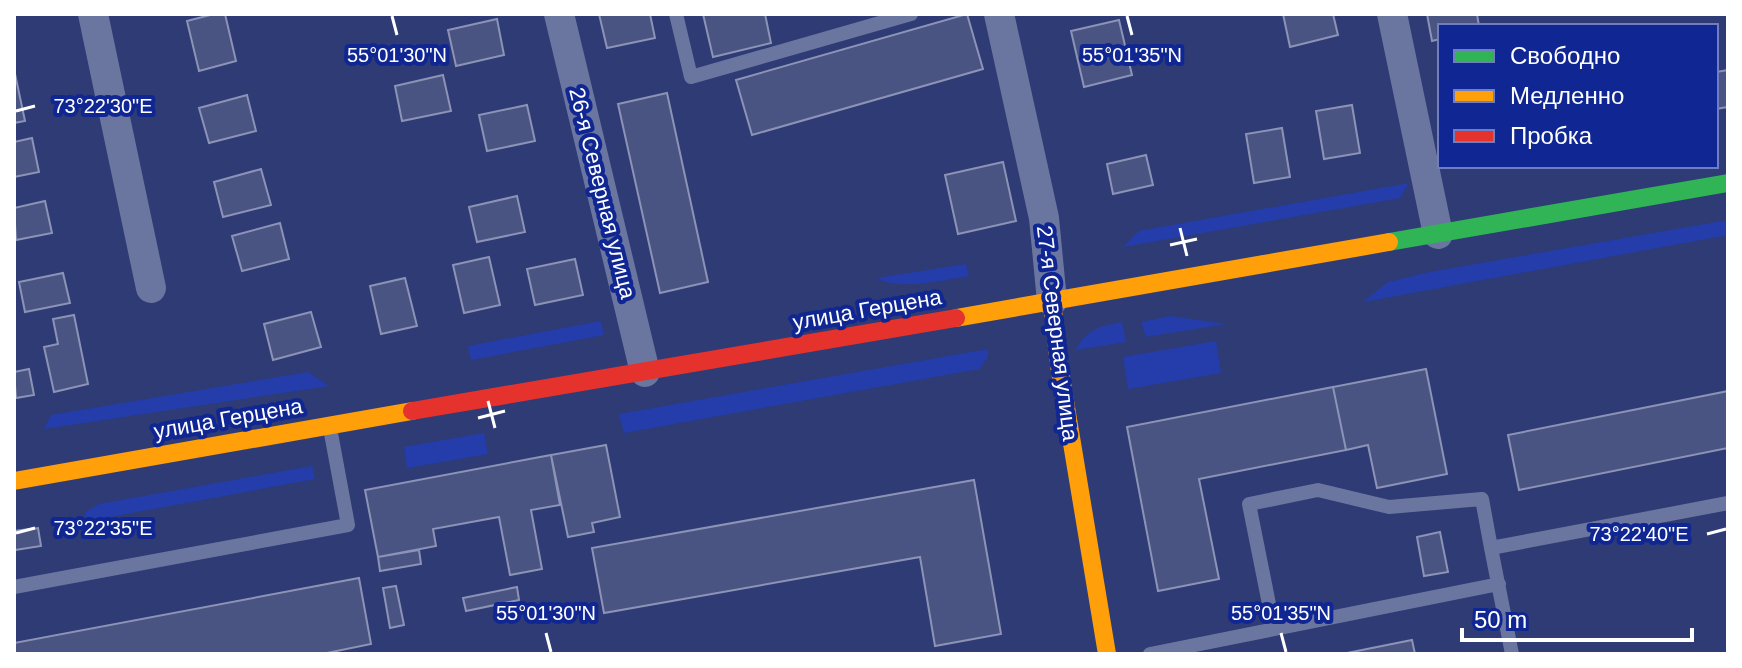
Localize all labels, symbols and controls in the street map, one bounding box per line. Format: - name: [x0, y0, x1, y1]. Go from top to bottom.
- legend: [1438, 24, 1718, 168]
- text: Свободно: [1510, 42, 1620, 69]
- text: 55°01'30"N: [347, 44, 447, 66]
- text: 55°01'35"N: [1082, 44, 1182, 66]
- text: Медленно: [1510, 82, 1624, 109]
- street label: 26-я Северная улица: [564, 85, 641, 302]
- text: 73°22'30"E: [54, 95, 153, 117]
- text: Пробка: [1510, 122, 1593, 149]
- street label: 27-я Северная улица: [1032, 224, 1083, 443]
- street label: улица Герцена: [791, 284, 944, 335]
- street label: улица Герцена: [152, 393, 305, 444]
- text: 73°22'35"E: [54, 517, 153, 539]
- text: 73°22'40"E: [1590, 523, 1689, 545]
- scale bar: [1462, 592, 1692, 642]
- text: 55°01'30"N: [496, 602, 596, 624]
- text: 55°01'35"N: [1231, 602, 1331, 624]
- text: 50 m: [1474, 606, 1527, 633]

